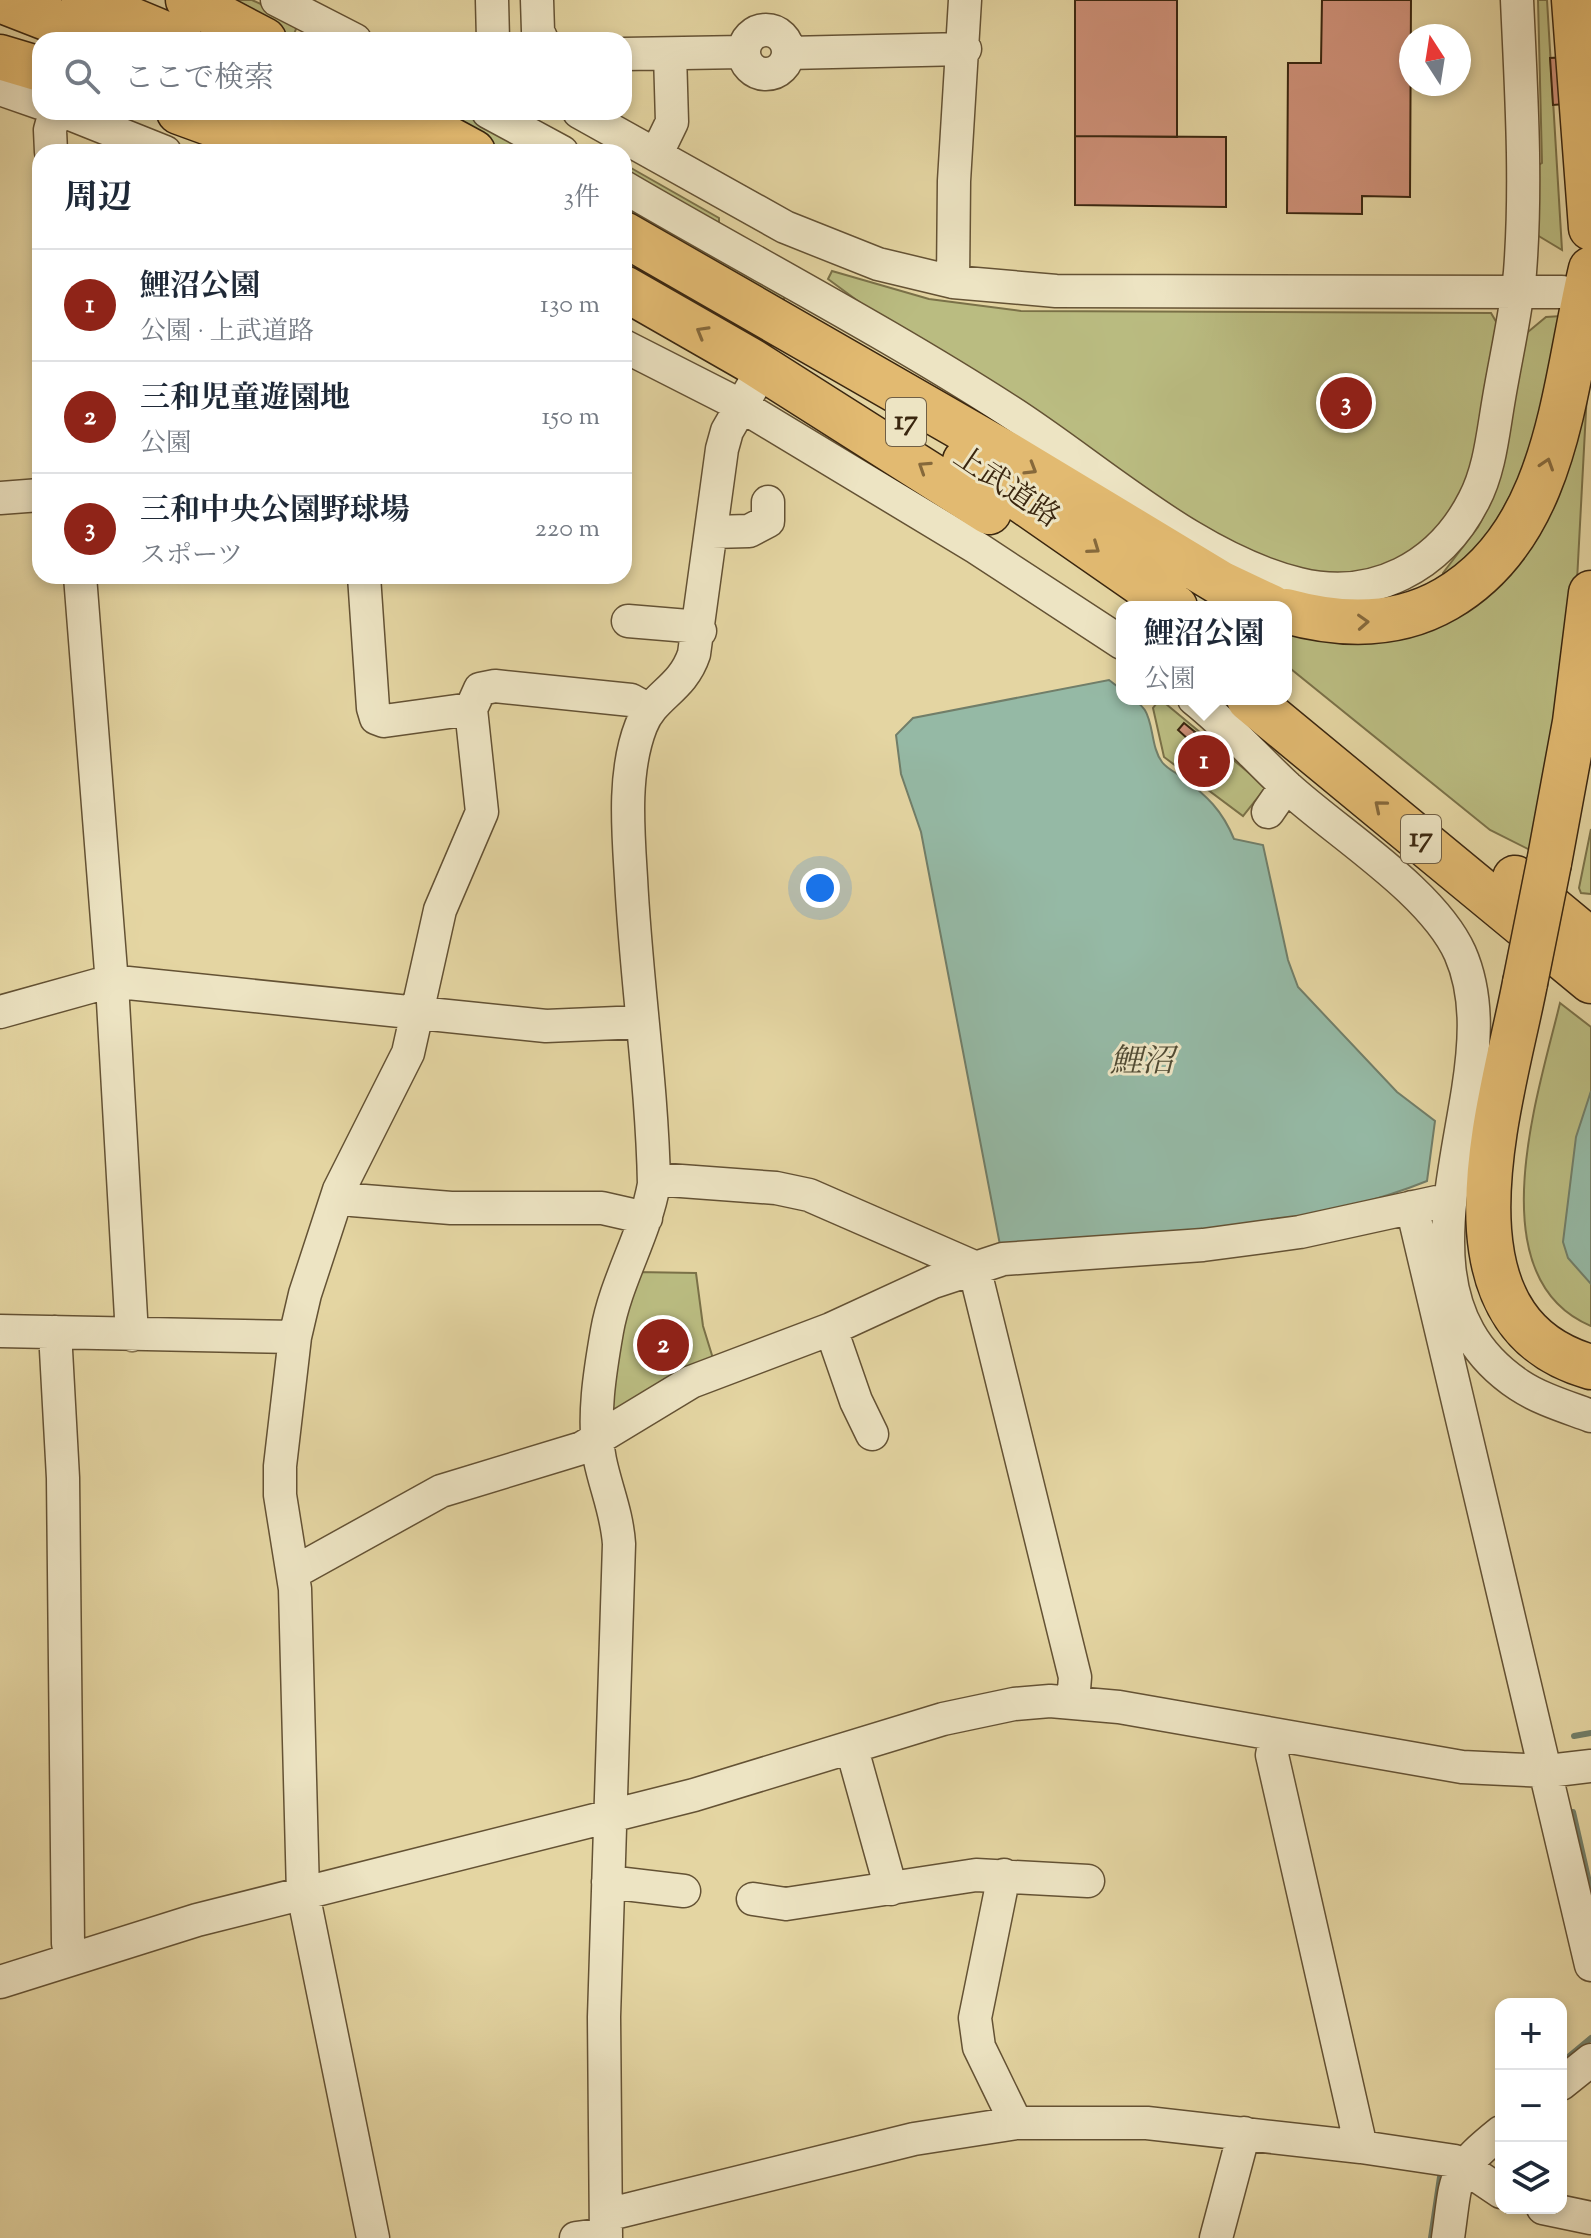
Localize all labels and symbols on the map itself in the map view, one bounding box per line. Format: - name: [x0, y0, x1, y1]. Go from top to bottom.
- north arrow: [1399, 24, 1471, 96]
- one-way arrow: [696, 326, 711, 342]
- pin: 3: [1320, 373, 1372, 433]
- road number: 17: [886, 398, 926, 446]
- street label: 上武道路: [944, 437, 1068, 539]
- one-way arrow: [1537, 458, 1553, 472]
- one-way arrow: [1022, 459, 1037, 475]
- one-way arrow: [918, 462, 932, 477]
- one-way arrow: [1085, 538, 1099, 553]
- one-way arrow: [1357, 614, 1370, 631]
- pin: 1: [1178, 731, 1230, 791]
- one-way arrow: [1375, 801, 1390, 816]
- road number: 17: [1401, 815, 1441, 863]
- your location: [800, 868, 840, 908]
- water label: 鯉沼: [1110, 1040, 1179, 1086]
- pin: 2: [637, 1315, 689, 1375]

